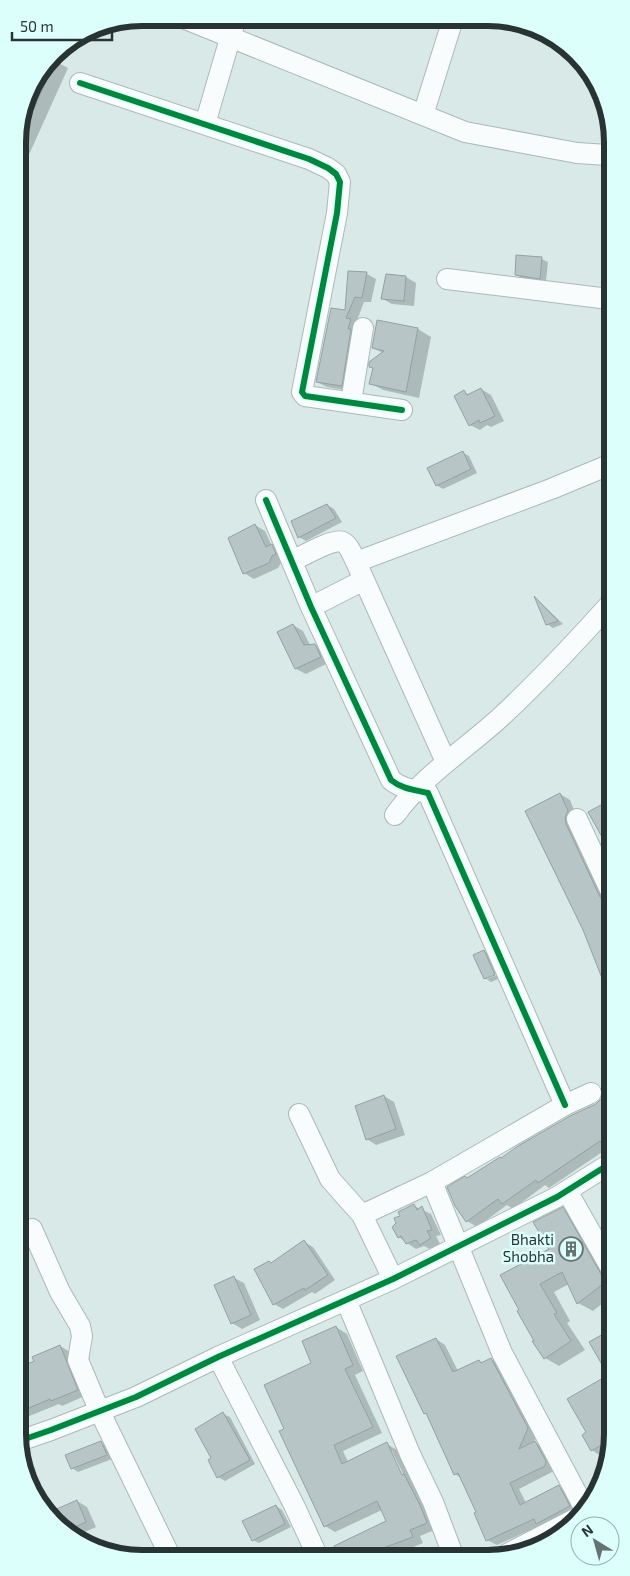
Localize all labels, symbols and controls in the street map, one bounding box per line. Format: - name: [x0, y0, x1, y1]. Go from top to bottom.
- scale bar: [12, 10, 112, 42]
- text: 50 m: [20, 17, 54, 35]
- place label: Bhakti Shobha: [503, 1230, 554, 1265]
- building icon: Bhakti Shobha: [558, 1236, 584, 1262]
- north arrow: [570, 1516, 620, 1566]
- text: N: [578, 1520, 596, 1540]

